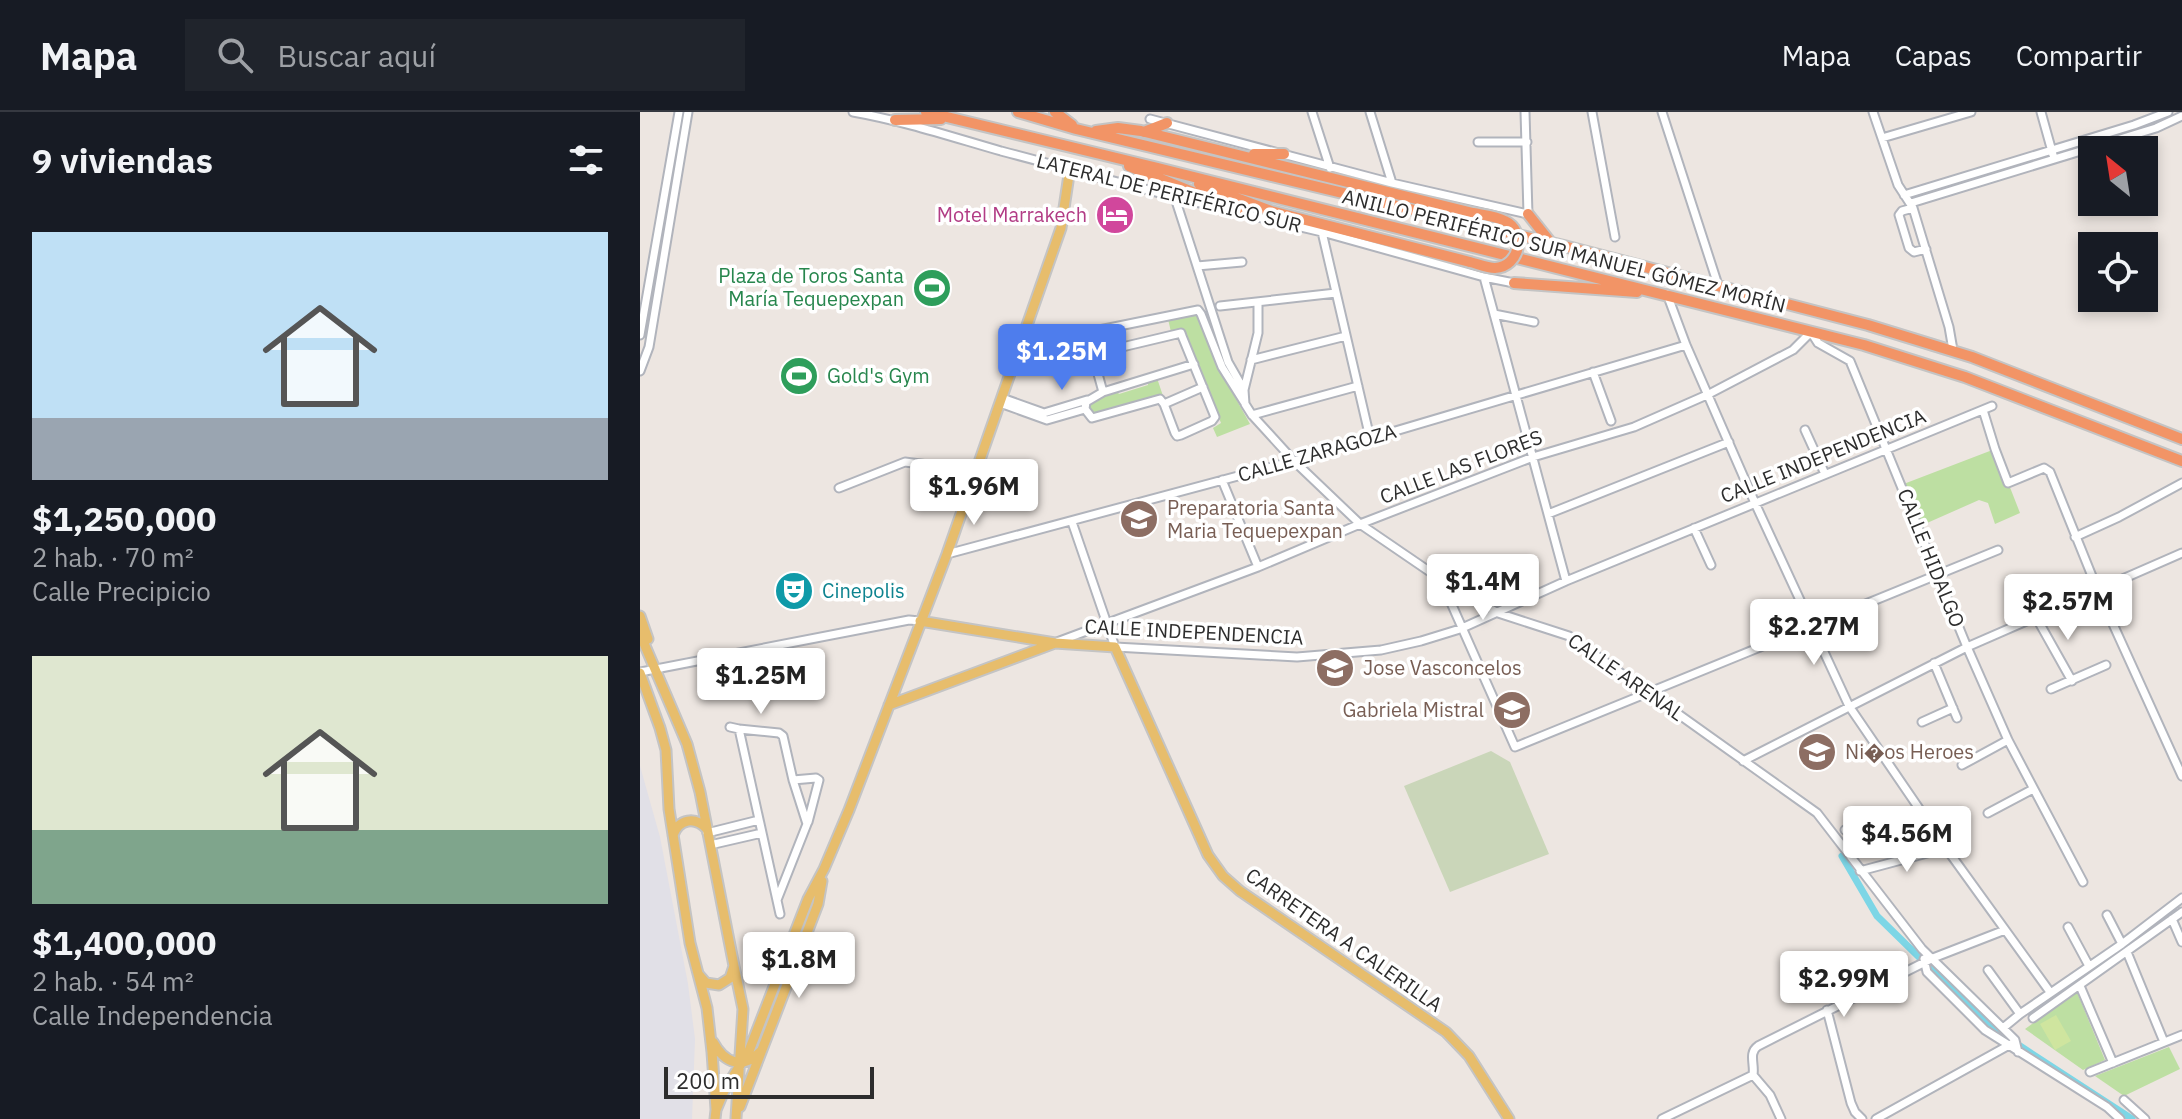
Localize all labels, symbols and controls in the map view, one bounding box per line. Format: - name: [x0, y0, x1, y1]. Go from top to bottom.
- search box: [185, 19, 745, 91]
- text: Mapa: [40, 31, 137, 80]
- icon: search: [213, 33, 257, 77]
- text: Buscar aquí: [277, 36, 436, 75]
- text: Mapa: [1782, 37, 1851, 74]
- text: Capas: [1895, 37, 1972, 74]
- text: Compartir: [2016, 37, 2142, 74]
- north arrow: [2078, 136, 2158, 216]
- map controls: [2078, 136, 2158, 312]
- text: 9 viviendas: [32, 138, 213, 182]
- icon: filters: [564, 138, 608, 182]
- street label: LATERAL DE PERIFÉRICO SUR: [1034, 146, 1305, 239]
- street label: ANILLO PERIFÉRICO SUR MANUEL GÓMEZ MORÍN: [1340, 182, 1789, 319]
- hotel icon: Motel Marrakech: [1094, 194, 1136, 236]
- place label: Motel Marrakech: [937, 201, 1087, 228]
- button: locate: [2078, 232, 2158, 312]
- place label: Plaza de Toros Santa María Tequepexpan: [718, 262, 904, 312]
- sports icon: Plaza de Toros Santa María Tequepexpan: [911, 267, 953, 309]
- icon: home: [248, 284, 392, 428]
- pin: $1.25M: [997, 324, 1127, 392]
- text: $1.25M: [1016, 333, 1108, 367]
- sports icon: Gold's Gym: [778, 355, 820, 397]
- place label: Gold's Gym: [827, 362, 930, 389]
- street label: CALLE INDEPENDENCIA: [1716, 402, 1930, 509]
- street label: CALLE ZARAGOZA: [1235, 417, 1399, 488]
- street label: CALLE LAS FLORES: [1376, 423, 1546, 510]
- pin: $1.96M: [909, 459, 1039, 527]
- text: $1.96M: [928, 468, 1020, 502]
- street label: CALLE HIDALGO: [1891, 484, 1972, 631]
- place label: Preparatoria Santa Maria Tequepexpan: [1167, 494, 1343, 544]
- text: $1,250,000: [32, 496, 216, 540]
- school or university icon: Preparatoria Santa Maria Tequepexpan: [1118, 498, 1160, 540]
- text: 2 hab. · 70 m²: [32, 540, 194, 574]
- pin: $1.4M: [1427, 554, 1539, 622]
- text: $1.4M: [1445, 563, 1521, 597]
- theatre icon: Cinepolis: [773, 570, 815, 612]
- text: Calle Precipicio: [32, 574, 211, 608]
- pin: $2.57M: [2003, 574, 2133, 642]
- place label: Cinepolis: [822, 577, 905, 604]
- text: $2.57M: [2022, 583, 2114, 617]
- pin: $2.27M: [1749, 599, 1879, 667]
- text: $2.27M: [1768, 608, 1860, 642]
- street label: CALLE INDEPENDENCIA: [1084, 612, 1304, 651]
- street label: CALLE ARENAL: [1563, 627, 1690, 727]
- school or university icon: Jose Vasconcelos: [1314, 647, 1356, 689]
- pin: $1.25M: [696, 648, 826, 716]
- place label: Jose Vasconcelos: [1363, 654, 1522, 681]
- text: $1.25M: [715, 657, 807, 691]
- school or university icon: Gabriela Mistral: [1491, 689, 1533, 731]
- place label: Gabriela Mistral: [1342, 696, 1484, 723]
- icon: home: [248, 708, 392, 852]
- school or university icon: Ni�os Heroes: [1796, 731, 1838, 773]
- place label: Ni�os Heroes: [1845, 738, 1974, 765]
- pin: $4.56M: [1842, 806, 1972, 874]
- text: $4.56M: [1861, 815, 1953, 849]
- street label: CARRETERA A CALERILLA: [1241, 861, 1448, 1018]
- text: $1,400,000: [32, 920, 216, 964]
- pin: $1.8M: [743, 932, 855, 1000]
- text: $1.8M: [761, 941, 837, 975]
- pin: $2.99M: [1779, 951, 1909, 1019]
- text: $2.99M: [1798, 960, 1890, 994]
- text: 2 hab. · 54 m²: [32, 964, 194, 998]
- text: Calle Independencia: [32, 998, 273, 1032]
- scale bar: [664, 1063, 874, 1099]
- text: 200 m: [676, 1066, 740, 1095]

